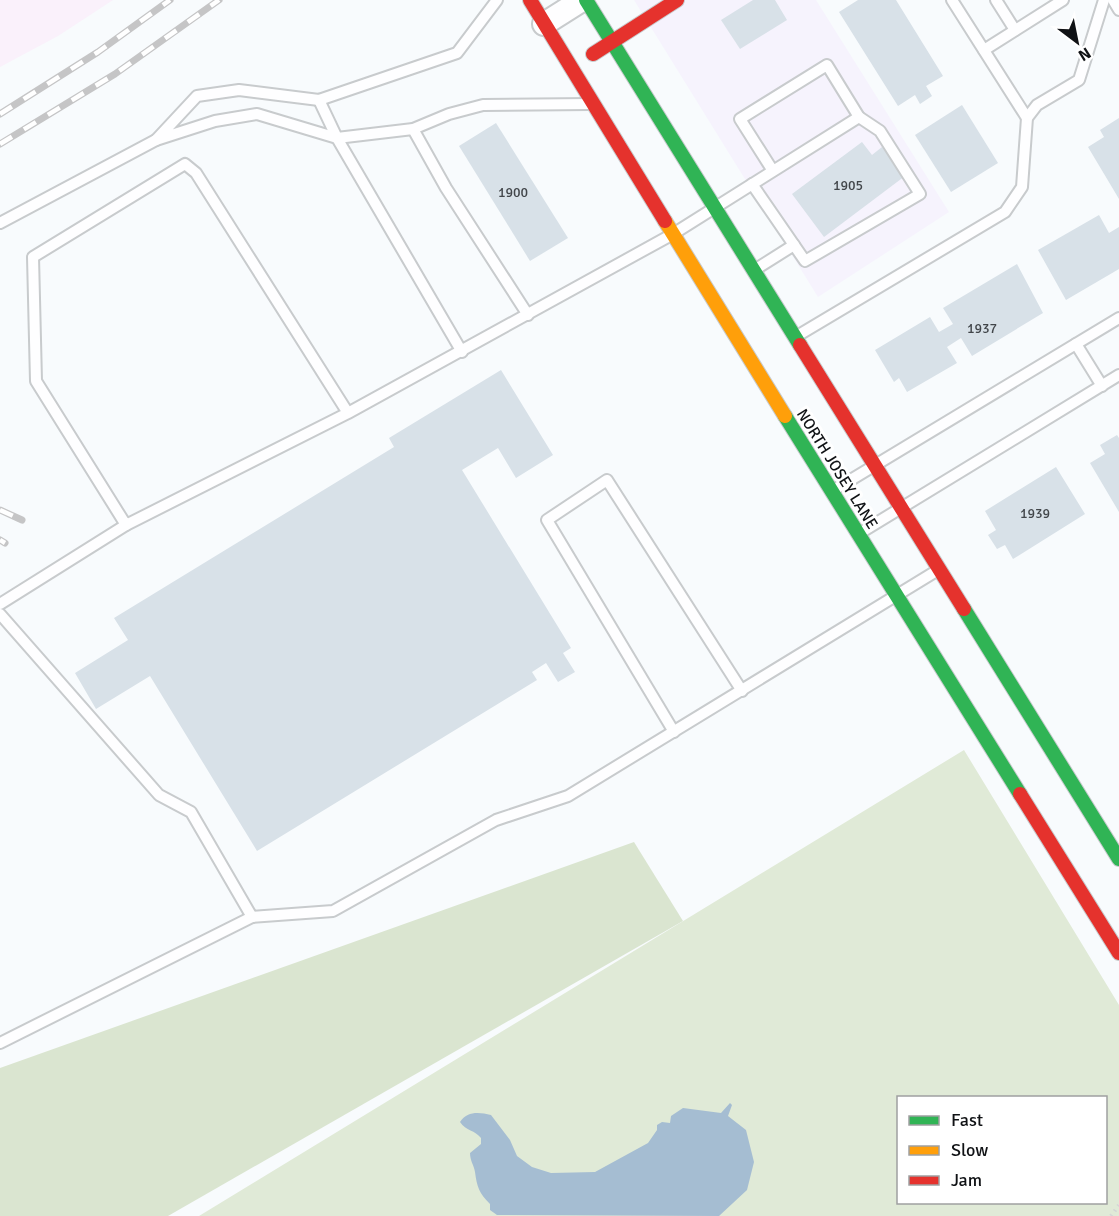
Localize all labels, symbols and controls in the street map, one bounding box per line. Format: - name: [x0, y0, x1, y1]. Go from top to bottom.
- north arrow: [1047, 12, 1107, 72]
- text: N: [1074, 42, 1094, 65]
- house number: 1905: [833, 177, 863, 194]
- house number: 1900: [498, 184, 528, 201]
- house number: 1937: [967, 320, 997, 337]
- street label: NORTH JOSEY LANE: [792, 405, 882, 533]
- house number: 1939: [1020, 505, 1050, 522]
- legend: [897, 1096, 1107, 1204]
- text: Fast: [951, 1109, 983, 1131]
- text: Slow: [951, 1139, 988, 1161]
- text: Jam: [951, 1169, 982, 1191]

